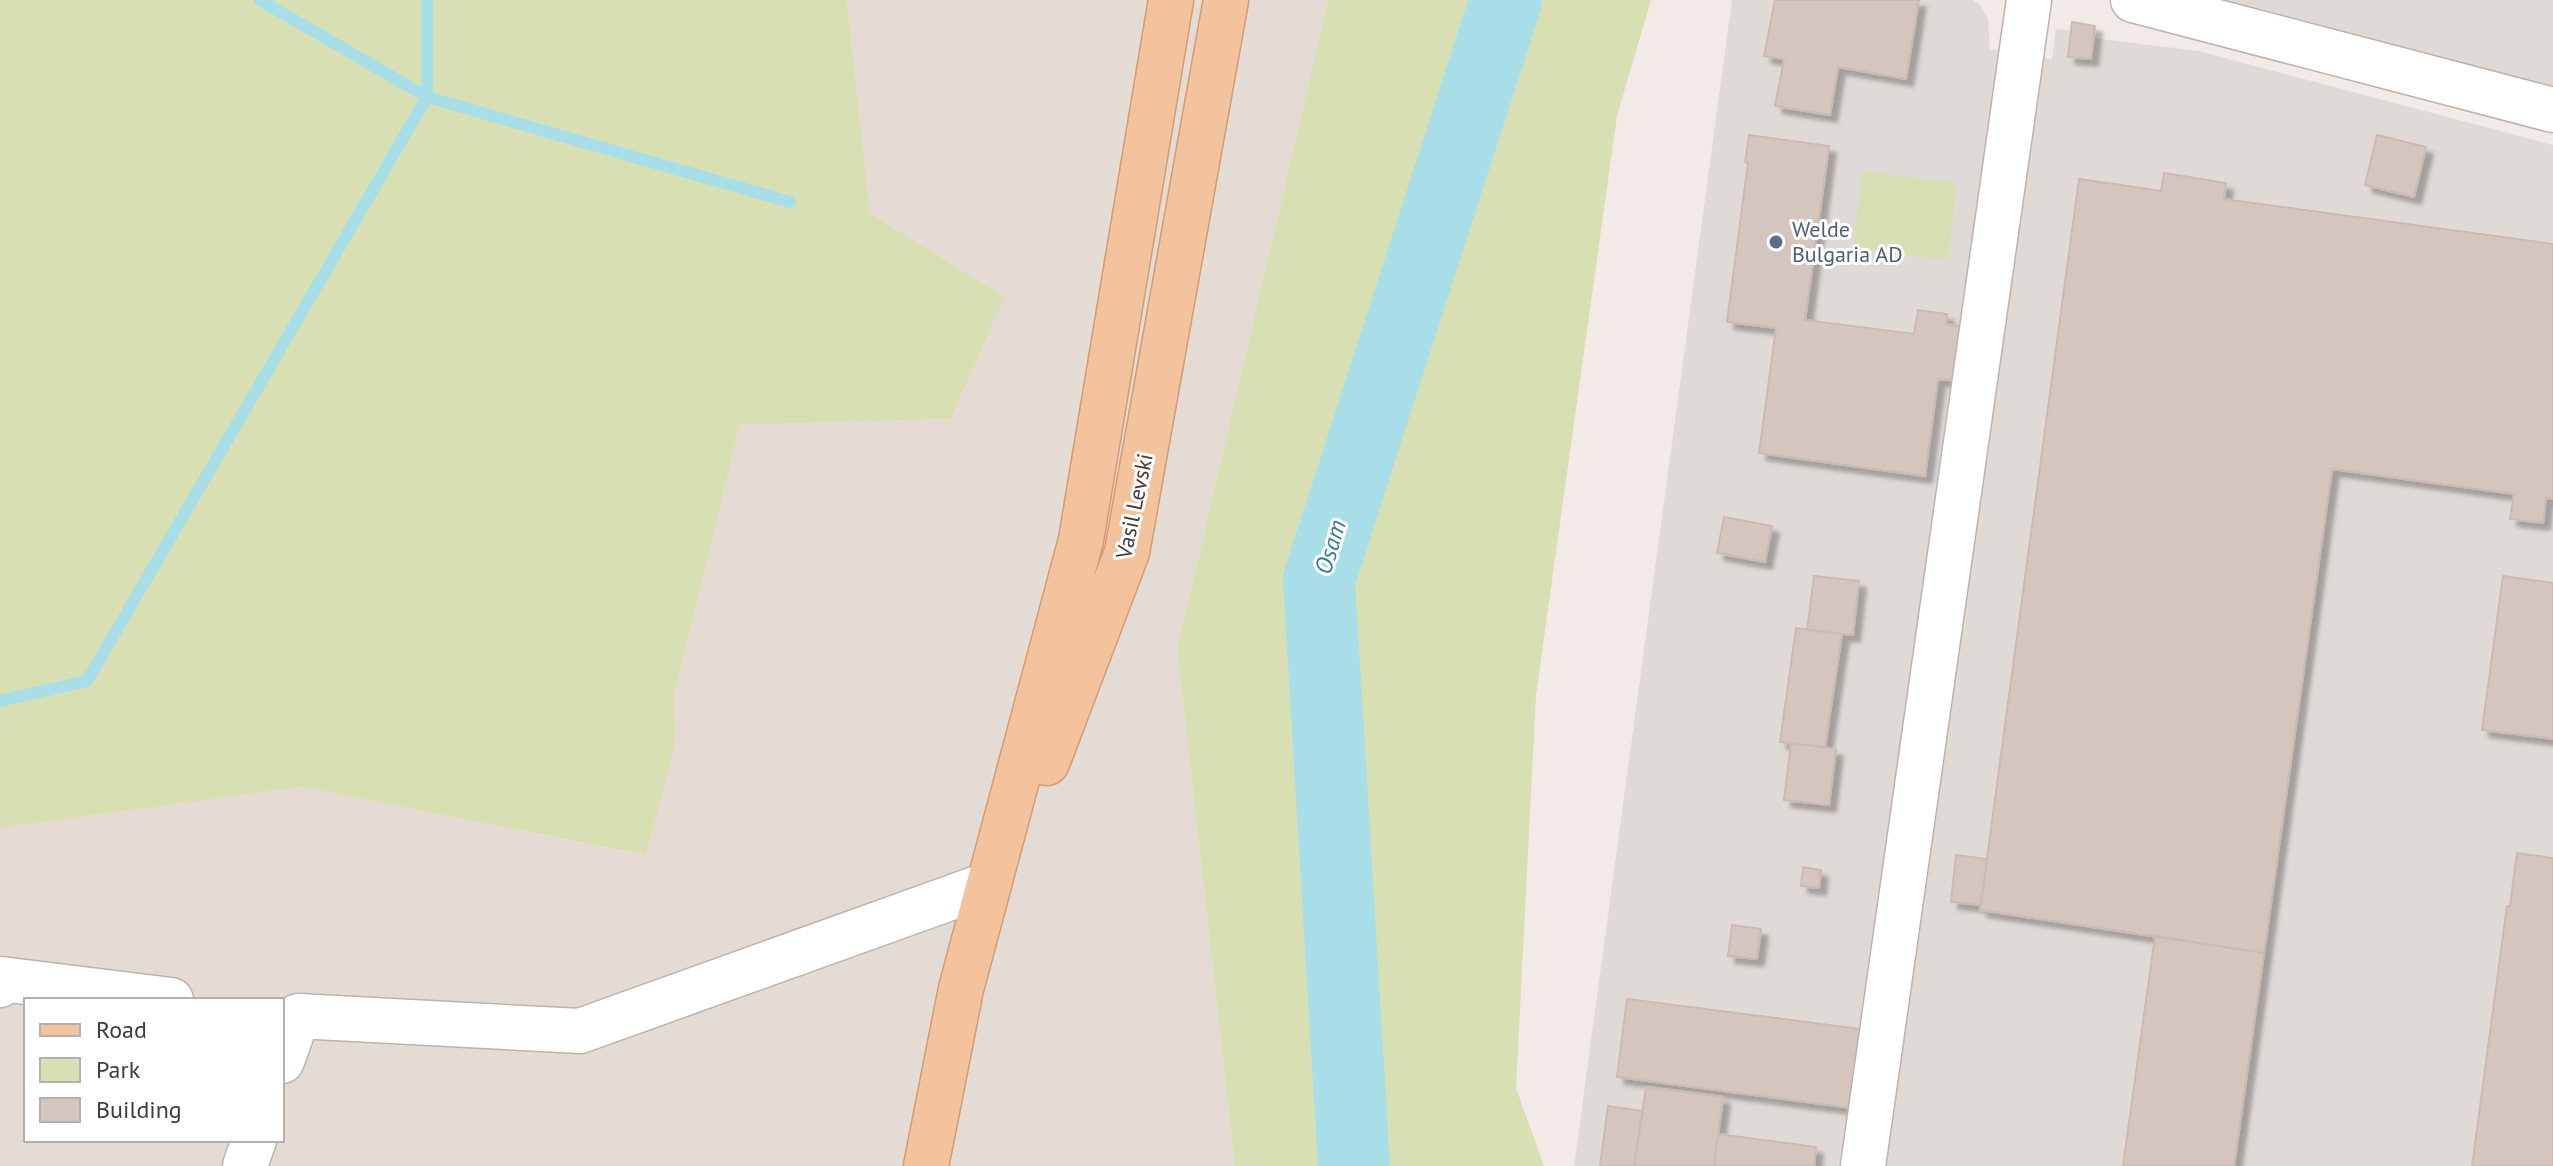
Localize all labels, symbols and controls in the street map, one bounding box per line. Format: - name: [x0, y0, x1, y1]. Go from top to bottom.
- place label: Welde Bulgaria AD: [1792, 215, 1903, 268]
- marker: Welde Bulgaria AD: [1767, 233, 1785, 251]
- street label: Vasil Levski: [1109, 451, 1159, 562]
- water label: Osam: [1307, 516, 1353, 578]
- legend: [24, 998, 284, 1142]
- text: Road: [96, 1014, 147, 1045]
- text: Park: [96, 1054, 141, 1085]
- text: Building: [96, 1094, 182, 1125]

